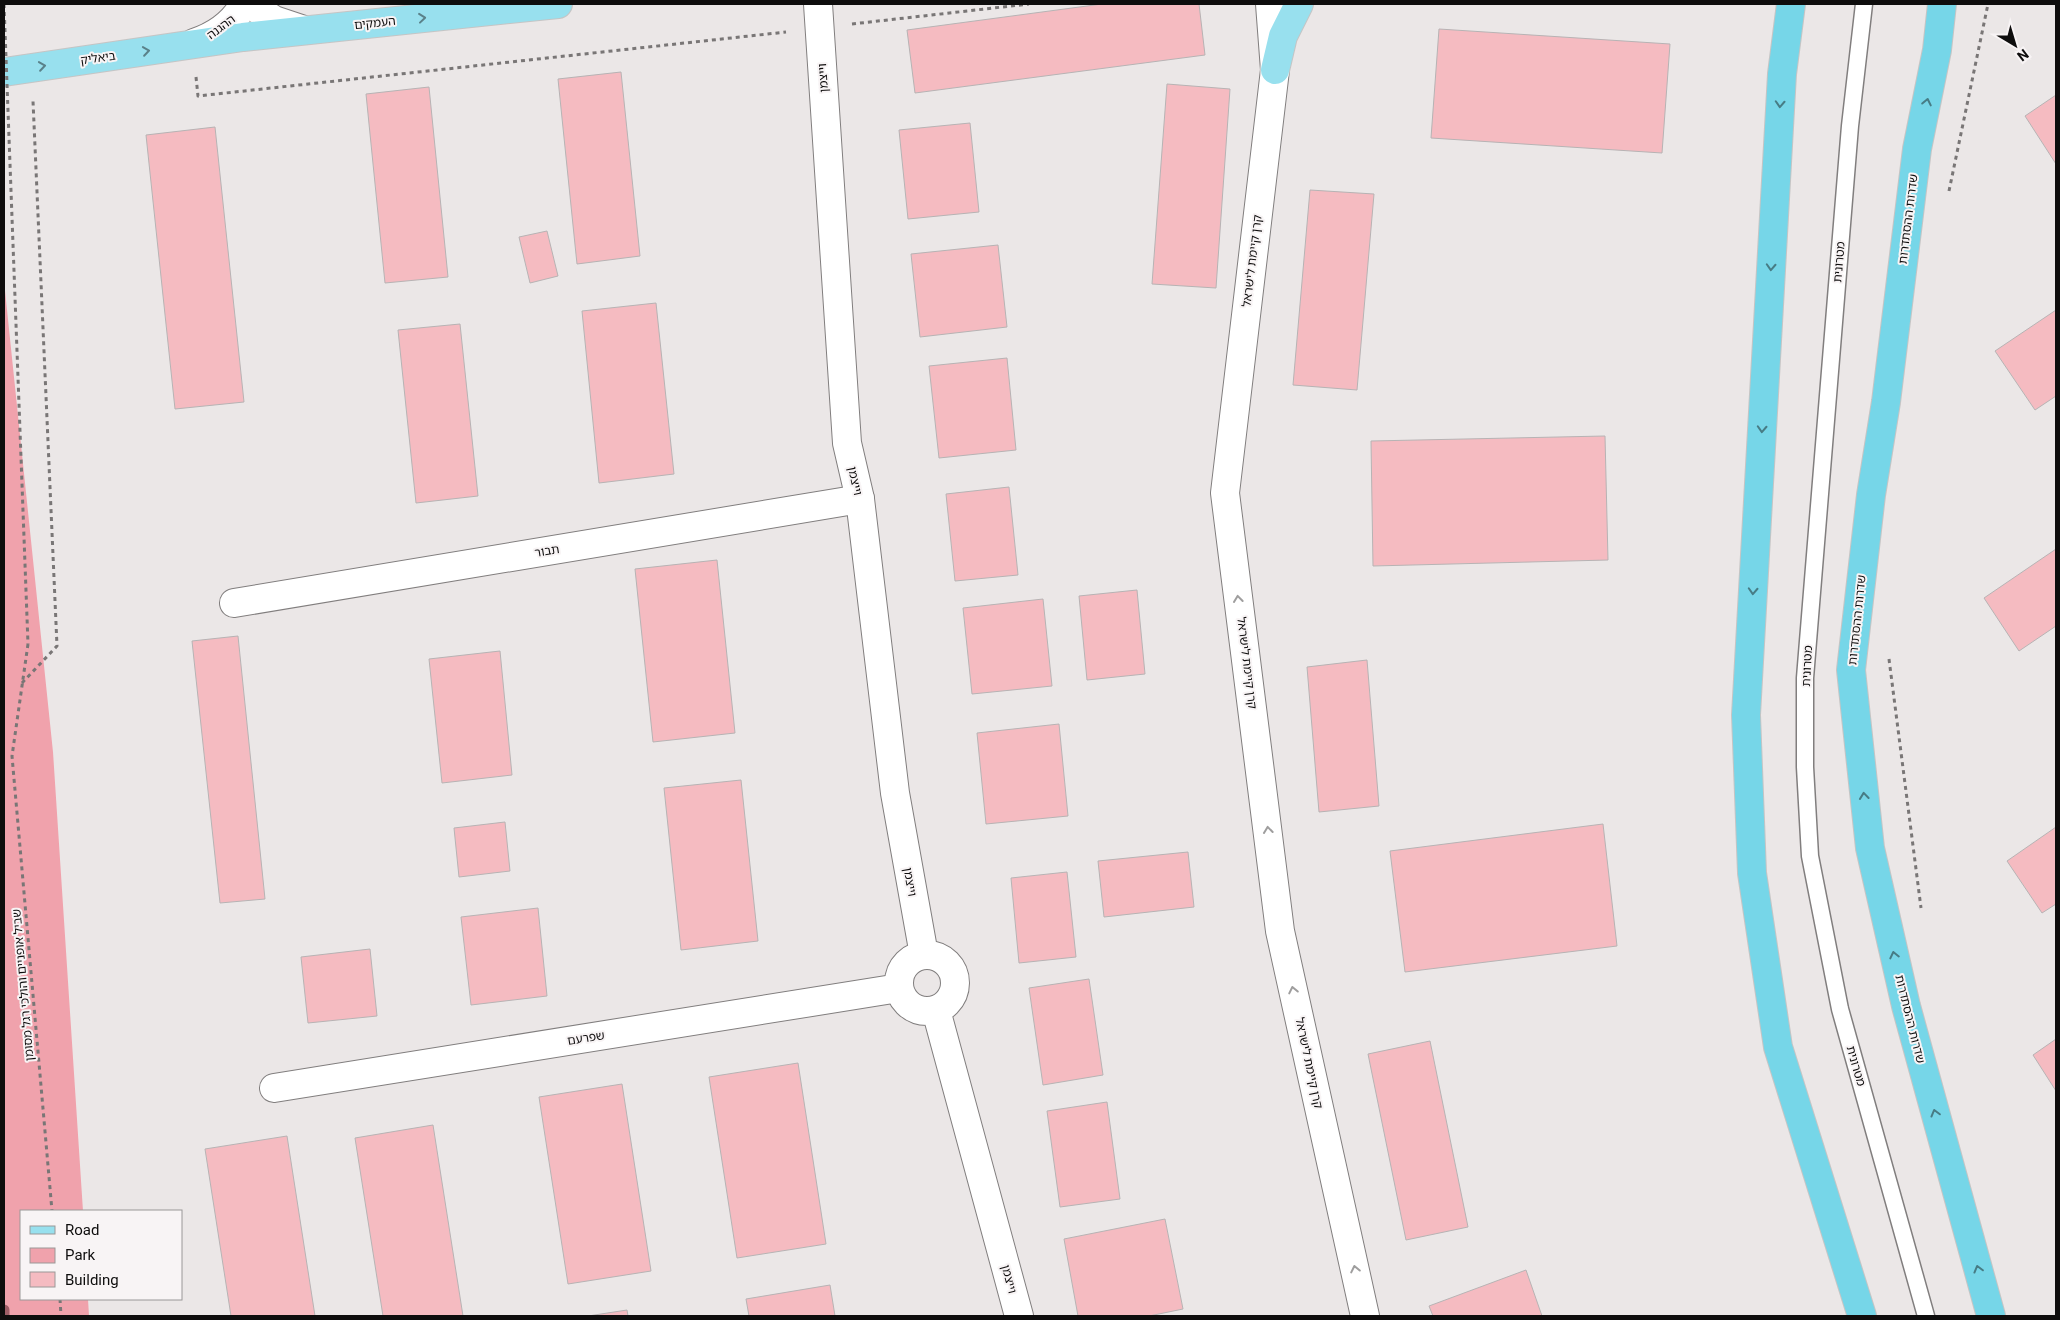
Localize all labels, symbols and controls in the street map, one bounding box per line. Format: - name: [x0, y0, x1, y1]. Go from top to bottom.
- street label: ההגנה: [204, 12, 238, 42]
- one-way arrow: [418, 13, 426, 24]
- street label: העמקים: [354, 14, 396, 32]
- north arrow: [1990, 20, 2040, 70]
- one-way arrow: [142, 46, 151, 56]
- text: N: [2014, 46, 2032, 65]
- street label: ביאליק: [80, 49, 117, 67]
- one-way arrow: [38, 61, 47, 71]
- street label: וייצמן: [815, 63, 831, 93]
- one-way arrow: [1921, 97, 1931, 106]
- one-way arrow: [1775, 101, 1786, 109]
- street label: שדרות ההסתדרות: [1896, 173, 1920, 265]
- street label: קרן קיימת לישראל: [1239, 214, 1265, 308]
- street label: מטרונית: [1830, 241, 1848, 283]
- one-way arrow: [1766, 263, 1777, 271]
- one-way arrow: [1757, 425, 1768, 433]
- street label: וייצמן: [845, 465, 865, 497]
- street label: תבור: [534, 542, 560, 560]
- street label: שדרות ההסתדרות: [1845, 574, 1869, 666]
- one-way arrow: [1748, 587, 1759, 595]
- one-way arrow: [1234, 595, 1244, 604]
- street label: קרן קיימת לישראל: [1234, 616, 1260, 710]
- street label: מטרונית: [1799, 645, 1815, 687]
- one-way arrow: [1859, 792, 1870, 800]
- one-way arrow: [1263, 826, 1273, 834]
- street label: וייצמן: [901, 866, 919, 898]
- street label: שביל אופניים והולכי רגל מסומן: [9, 908, 37, 1062]
- one-way arrow: [1889, 951, 1900, 960]
- street label: שדרות ההסתדרות: [1892, 973, 1928, 1065]
- one-way arrow: [1288, 986, 1299, 995]
- street label: קרן קיימת לישראל: [1292, 1016, 1326, 1110]
- street label: שפרעם: [566, 1028, 606, 1048]
- street label: מטרונית: [1844, 1044, 1868, 1088]
- one-way arrow: [1930, 1108, 1941, 1117]
- legend: [20, 1210, 182, 1300]
- text: Road: [65, 1221, 99, 1239]
- text: Park: [65, 1246, 96, 1264]
- street label: וייצמן: [998, 1263, 1020, 1295]
- one-way arrow: [1350, 1264, 1360, 1273]
- one-way arrow: [1973, 1266, 1983, 1274]
- text: Building: [65, 1271, 119, 1289]

